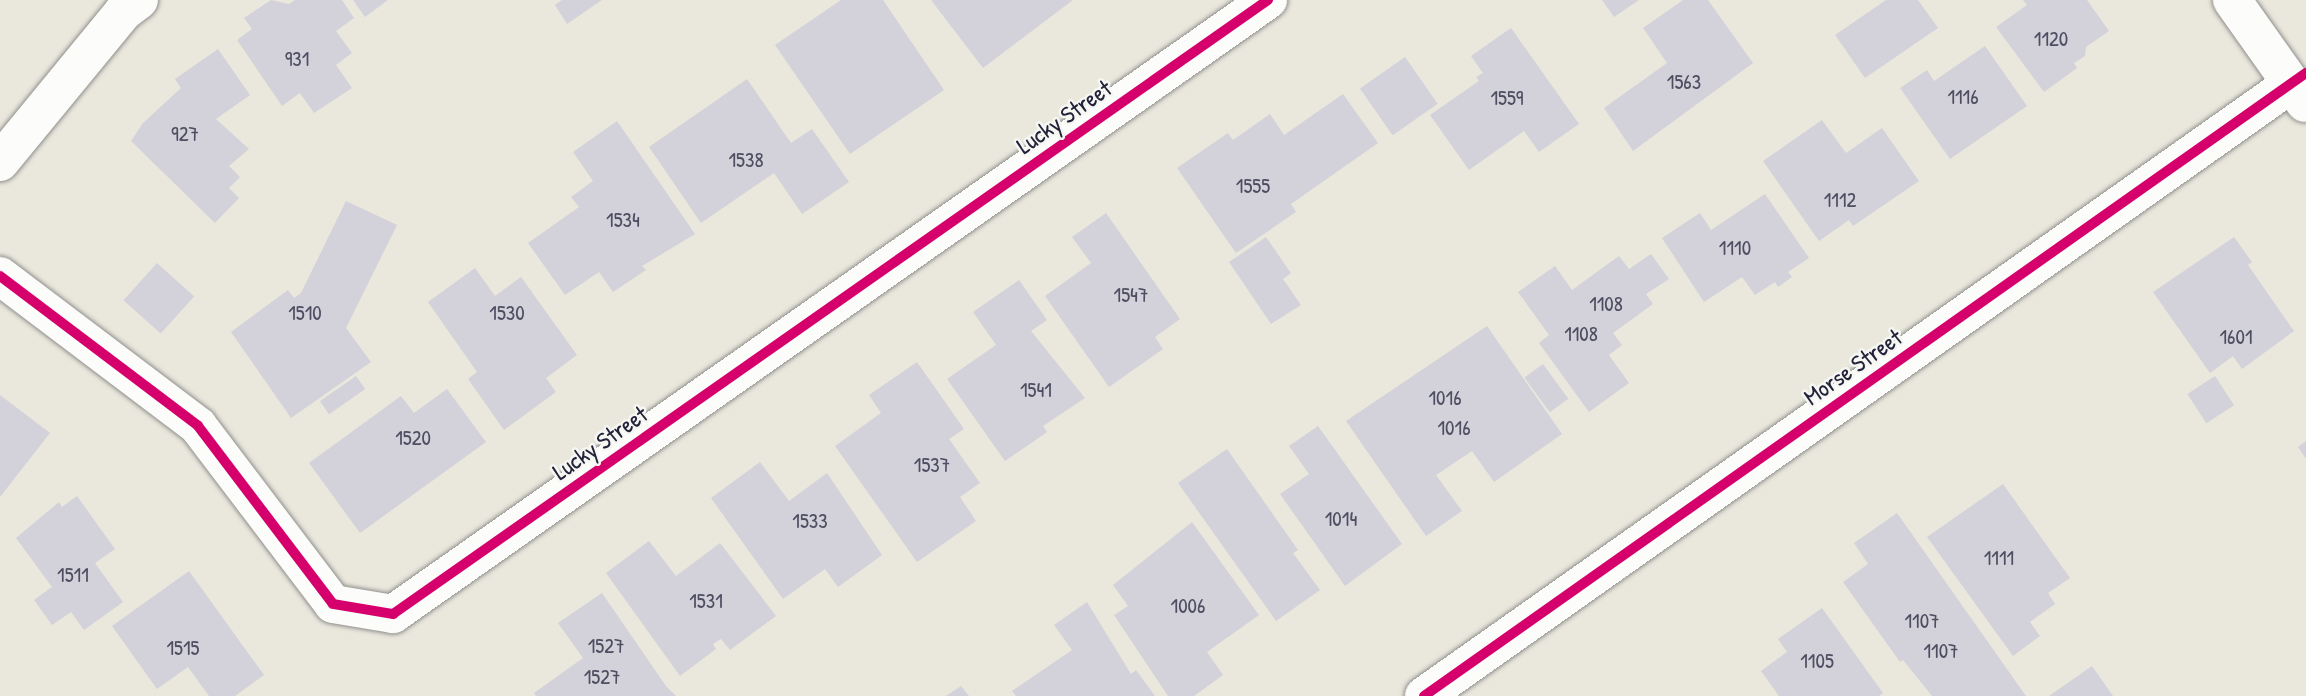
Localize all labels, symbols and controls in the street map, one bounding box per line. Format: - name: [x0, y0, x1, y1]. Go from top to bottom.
- house number: 1120: [2034, 26, 2068, 52]
- house number: 931: [285, 46, 309, 72]
- house number: 1563: [1667, 69, 1701, 95]
- street label: Lucky Street: [1011, 74, 1117, 160]
- house number: 1116: [1947, 84, 1979, 110]
- house number: 1559: [1490, 85, 1524, 111]
- house number: 927: [171, 121, 199, 147]
- house number: 1538: [728, 147, 764, 173]
- house number: 1555: [1236, 173, 1270, 199]
- house number: 1112: [1824, 187, 1856, 213]
- house number: 1534: [606, 207, 640, 233]
- house number: 1110: [1719, 235, 1751, 261]
- house number: 1547: [1114, 282, 1148, 308]
- house number: 1108: [1589, 291, 1623, 317]
- house number: 1510: [288, 300, 322, 326]
- house number: 1530: [489, 300, 525, 326]
- house number: 1108: [1564, 321, 1598, 347]
- street label: Morse Street: [1798, 323, 1908, 411]
- house number: 1601: [2219, 324, 2253, 350]
- house number: 1541: [1020, 377, 1052, 403]
- house number: 1016: [1428, 385, 1462, 411]
- street label: Lucky Street: [547, 400, 653, 486]
- house number: 1016: [1437, 415, 1471, 441]
- house number: 1520: [395, 425, 431, 451]
- house number: 1537: [914, 452, 950, 478]
- house number: 1014: [1325, 506, 1357, 532]
- house number: 1533: [792, 508, 828, 534]
- house number: 1111: [1984, 545, 2014, 571]
- house number: 1511: [57, 562, 89, 588]
- house number: 1531: [689, 588, 723, 614]
- house number: 1006: [1171, 593, 1205, 619]
- house number: 1107: [1904, 608, 1940, 634]
- house number: 1527: [588, 633, 624, 659]
- house number: 1515: [166, 635, 200, 661]
- house number: 1107: [1923, 638, 1959, 664]
- house number: 1105: [1800, 648, 1834, 674]
- house number: 1527: [584, 664, 620, 690]

